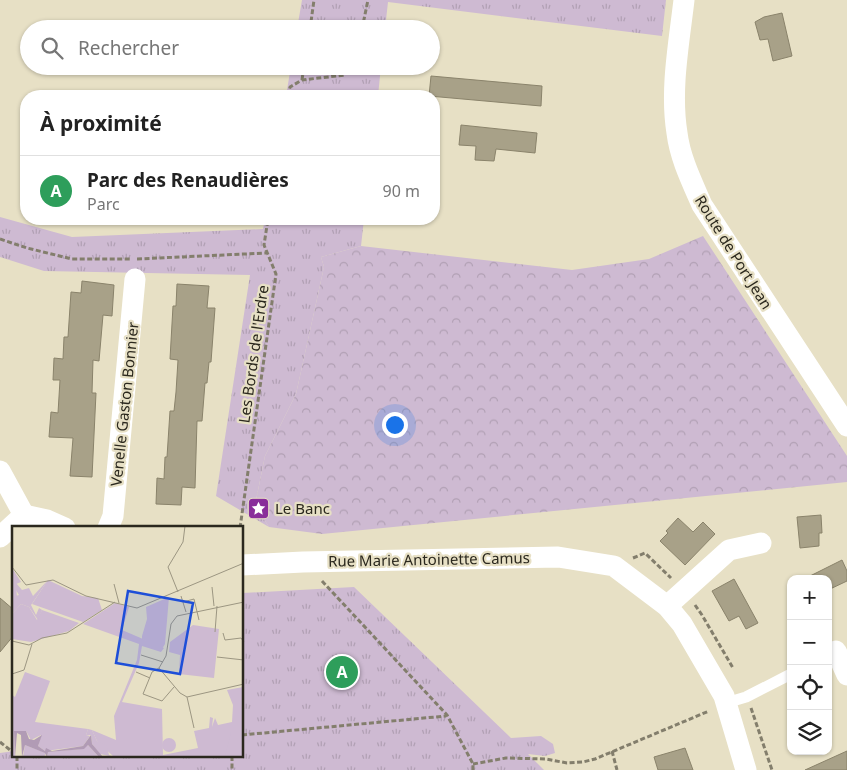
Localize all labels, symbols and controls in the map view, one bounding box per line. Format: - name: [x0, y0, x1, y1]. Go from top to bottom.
- search box: [20, 20, 440, 75]
- icon: search: [38, 34, 66, 62]
- text: Rechercher: [78, 35, 179, 61]
- text: À proximité: [40, 109, 162, 137]
- text: Parc des Renaudières: [87, 167, 289, 193]
- text: A: [50, 180, 62, 202]
- text: 90 m: [383, 180, 420, 202]
- street label: Route de Port Jean: [691, 191, 777, 313]
- text: Parc: [87, 193, 120, 215]
- street label: Les Bords de l'Erdre: [233, 284, 273, 424]
- street label: Venelle Gaston Bonnier: [105, 321, 143, 487]
- your location: [382, 412, 408, 438]
- place icon: Le Banc: [247, 496, 271, 520]
- place label: Le Banc: [275, 498, 330, 518]
- inset map: [12, 526, 244, 758]
- street label: Rue Marie Antoinette Camus: [328, 547, 530, 571]
- map controls: [787, 575, 832, 755]
- button: +: [787, 575, 832, 620]
- button: −: [787, 620, 832, 665]
- pin: A: [326, 653, 358, 691]
- button: locate: [787, 665, 832, 710]
- button: layers: [787, 710, 832, 755]

